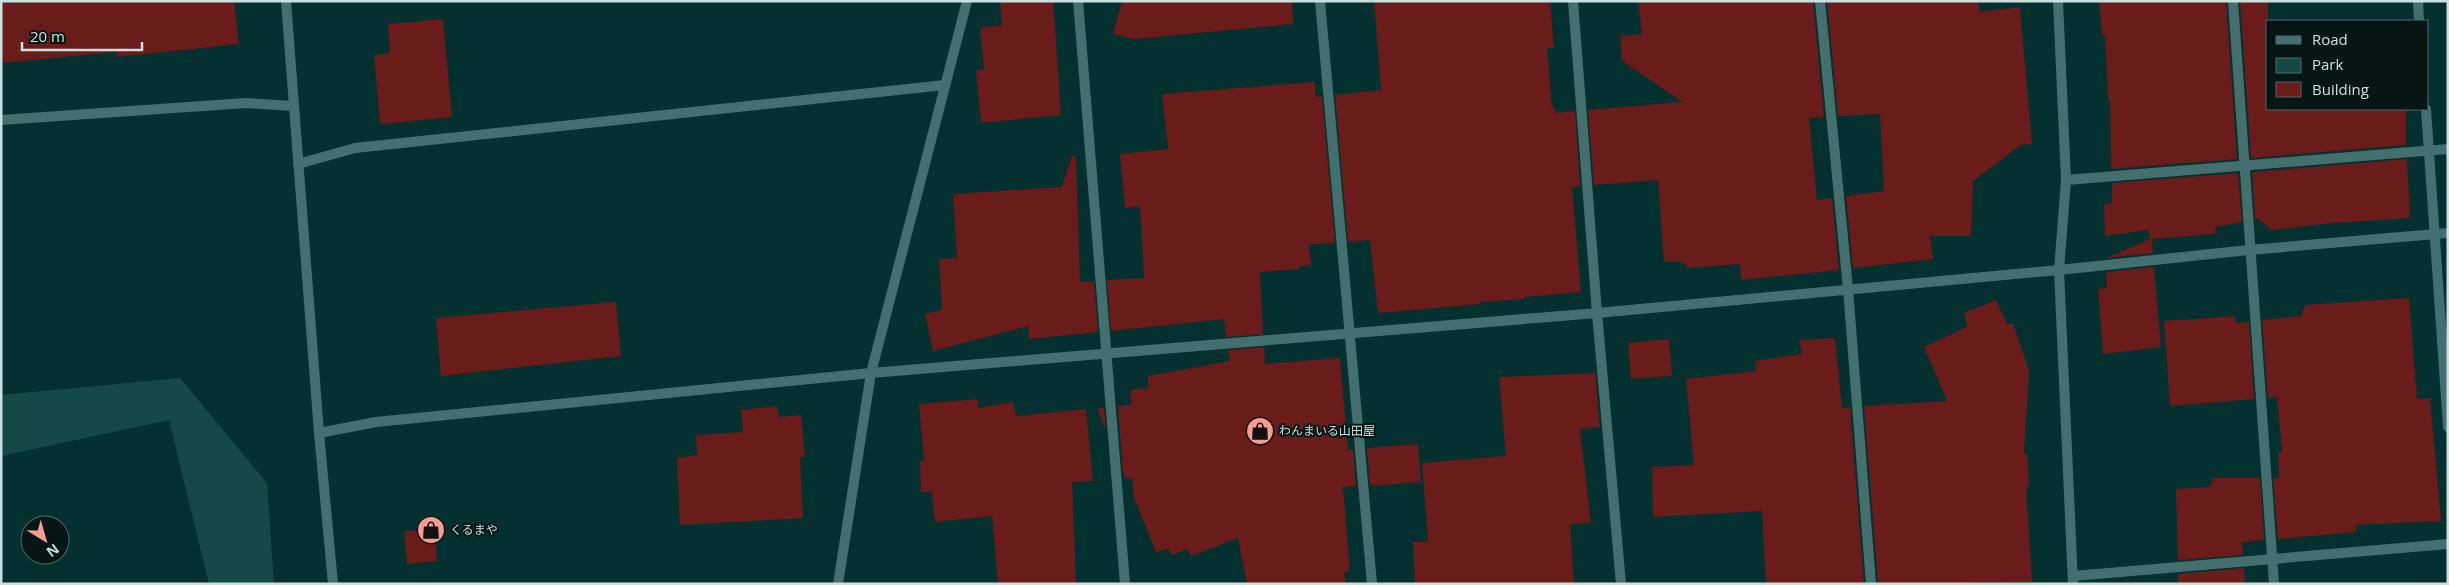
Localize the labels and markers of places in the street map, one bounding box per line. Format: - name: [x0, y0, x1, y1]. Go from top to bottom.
- shop icon: わんまいる山田屋: [1245, 416, 1275, 446]
- place label: わんまいる山田屋: [1279, 422, 1375, 439]
- shop icon: くるまや: [416, 515, 446, 545]
- place label: くるまや: [450, 521, 498, 538]

